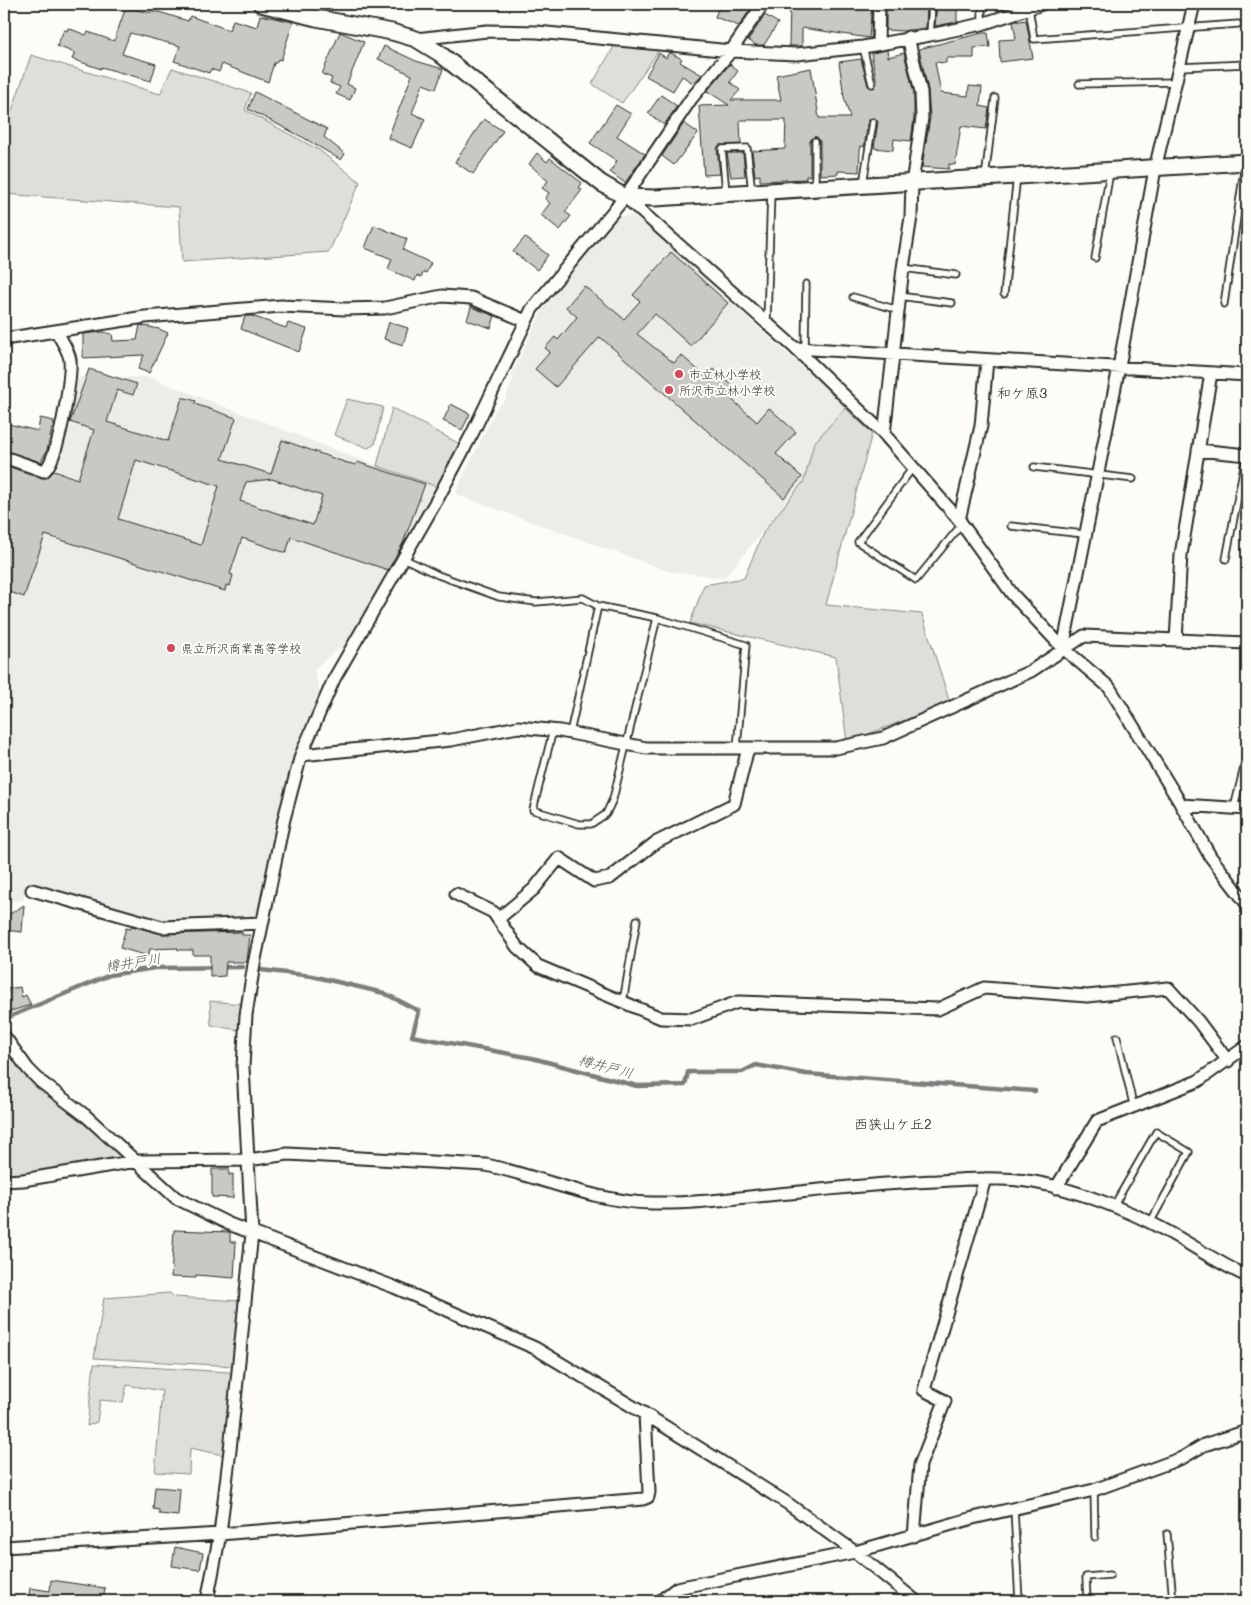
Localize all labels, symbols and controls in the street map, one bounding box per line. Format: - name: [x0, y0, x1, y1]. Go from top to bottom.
- place label: 市立林小学校: [689, 366, 761, 382]
- marker: 市立林小学校: [673, 368, 685, 380]
- place label: 所沢市立林小学校: [679, 382, 775, 398]
- district label: 和ケ原3: [997, 383, 1047, 402]
- marker: 所沢市立林小学校: [663, 384, 675, 396]
- place label: 県立所沢商業高等学校: [181, 640, 301, 656]
- marker: 県立所沢商業高等学校: [165, 642, 177, 654]
- water label: 樽井戸川: [104, 948, 162, 976]
- water label: 樽井戸川: [576, 1050, 636, 1082]
- district label: 西狭山ケ丘2: [854, 1114, 932, 1133]

